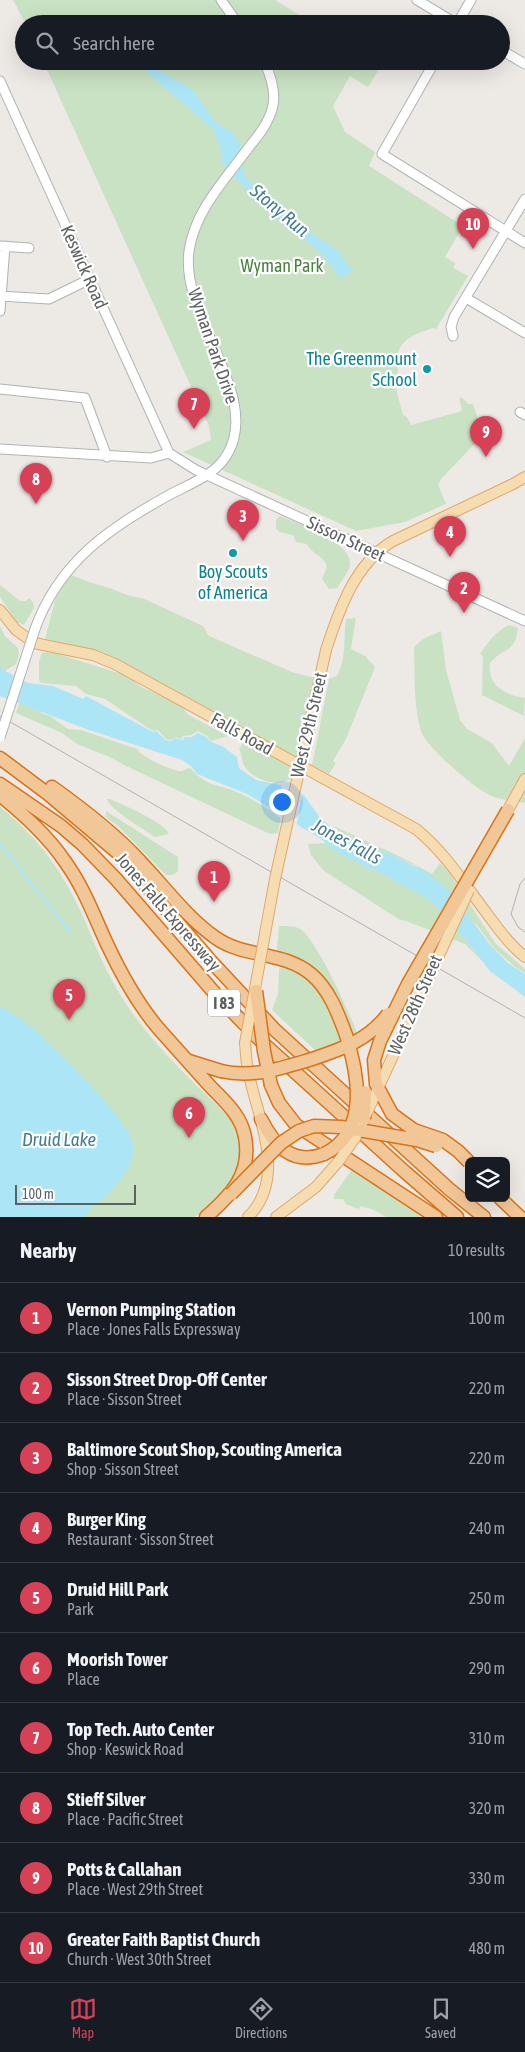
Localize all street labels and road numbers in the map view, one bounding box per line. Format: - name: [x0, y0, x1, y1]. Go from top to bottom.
- street label: Keswick Road: [57, 222, 112, 312]
- street label: Wyman Park Drive: [184, 285, 243, 406]
- street label: Sisson Street: [304, 511, 389, 566]
- street label: West 29th Street: [286, 670, 331, 780]
- street label: Falls Road: [207, 708, 277, 759]
- street label: Jones Falls Expressway: [111, 848, 225, 975]
- street label: West 28th Street: [383, 951, 446, 1058]
- road number: I 83: [208, 990, 240, 1016]

